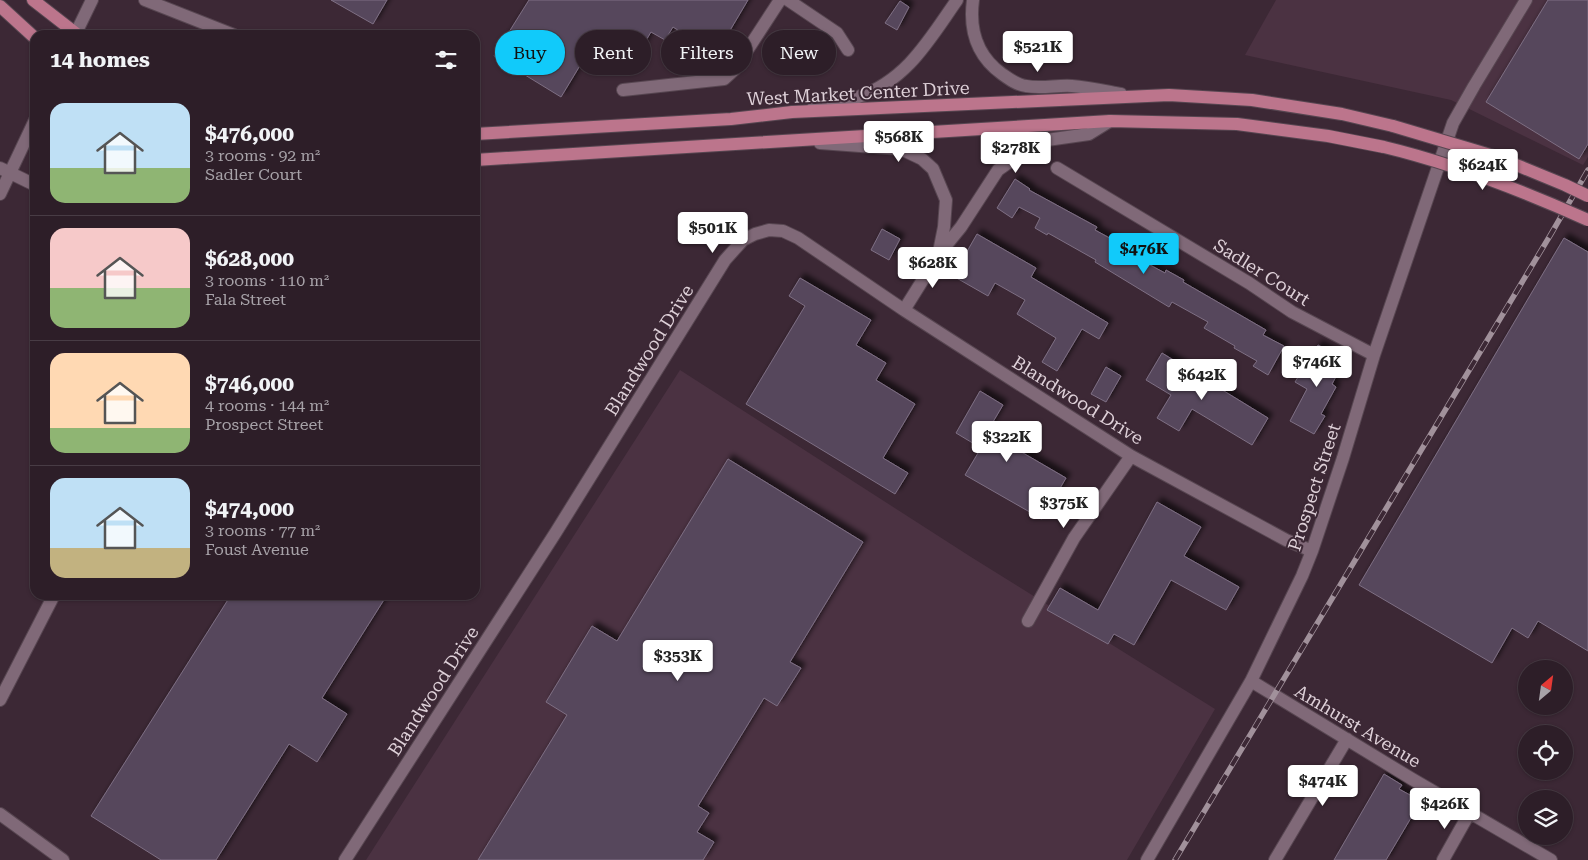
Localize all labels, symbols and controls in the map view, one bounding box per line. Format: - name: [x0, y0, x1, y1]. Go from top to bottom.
- chip: Buy: [495, 30, 565, 75]
- chip: Rent: [575, 30, 651, 75]
- chip: Filters: [661, 30, 752, 75]
- chip: New: [762, 30, 836, 75]
- pin: $521K: [1003, 30, 1073, 73]
- text: $521K: [1014, 37, 1062, 56]
- icon: filters: [432, 46, 460, 74]
- text: 14 homes: [50, 48, 150, 72]
- street label: West Market Center Drive: [746, 77, 970, 109]
- pin: $568K: [864, 120, 934, 163]
- text: $476,000: [205, 122, 294, 146]
- icon: home: [90, 123, 150, 183]
- text: $568K: [875, 127, 923, 146]
- pin: $278K: [981, 132, 1051, 174]
- text: $278K: [992, 138, 1040, 157]
- text: 3 rooms · 92 m²: [205, 146, 320, 165]
- pin: $624K: [1448, 148, 1518, 191]
- text: $624K: [1459, 155, 1507, 174]
- text: Sadler Court: [205, 165, 302, 184]
- pin: $501K: [678, 212, 748, 254]
- text: $501K: [689, 218, 737, 237]
- pin: $476K: [1109, 232, 1179, 275]
- street label: Sadler Court: [1210, 234, 1314, 310]
- text: $476K: [1120, 239, 1168, 258]
- pin: $628K: [898, 246, 968, 289]
- text: $628,000: [205, 247, 294, 271]
- icon: home: [90, 248, 150, 308]
- text: $628K: [909, 253, 957, 272]
- text: 3 rooms · 110 m²: [205, 271, 329, 290]
- street label: Blandwood Drive: [600, 281, 698, 419]
- text: Fala Street: [205, 290, 286, 309]
- pin: $746K: [1282, 346, 1352, 388]
- street label: Blandwood Drive: [1009, 351, 1147, 449]
- text: $746K: [1293, 352, 1341, 371]
- pin: $642K: [1167, 358, 1237, 401]
- text: $642K: [1178, 365, 1226, 384]
- text: $746,000: [205, 372, 294, 396]
- icon: home: [90, 373, 150, 433]
- text: 4 rooms · 144 m²: [205, 396, 329, 415]
- text: Prospect Street: [205, 415, 323, 434]
- pin: $322K: [972, 420, 1042, 463]
- street label: Prospect Street: [1283, 420, 1345, 554]
- text: $322K: [983, 427, 1031, 446]
- pin: $375K: [1029, 486, 1099, 529]
- text: $375K: [1040, 493, 1088, 512]
- text: $474,000: [205, 497, 294, 521]
- icon: home: [90, 498, 150, 558]
- text: 3 rooms · 77 m²: [205, 521, 320, 540]
- text: Foust Avenue: [205, 540, 309, 559]
- street label: Blandwood Drive: [383, 622, 483, 760]
- pin: $353K: [643, 640, 713, 682]
- text: $353K: [654, 646, 702, 665]
- north arrow: [1518, 660, 1572, 715]
- map controls: [1518, 660, 1573, 845]
- street label: Amhurst Avenue: [1291, 680, 1425, 772]
- button: locate: [1518, 725, 1573, 780]
- pin: $474K: [1288, 764, 1358, 807]
- text: $474K: [1299, 771, 1347, 790]
- pin: $426K: [1410, 788, 1480, 830]
- button: layers: [1518, 790, 1573, 845]
- text: $426K: [1421, 794, 1469, 813]

